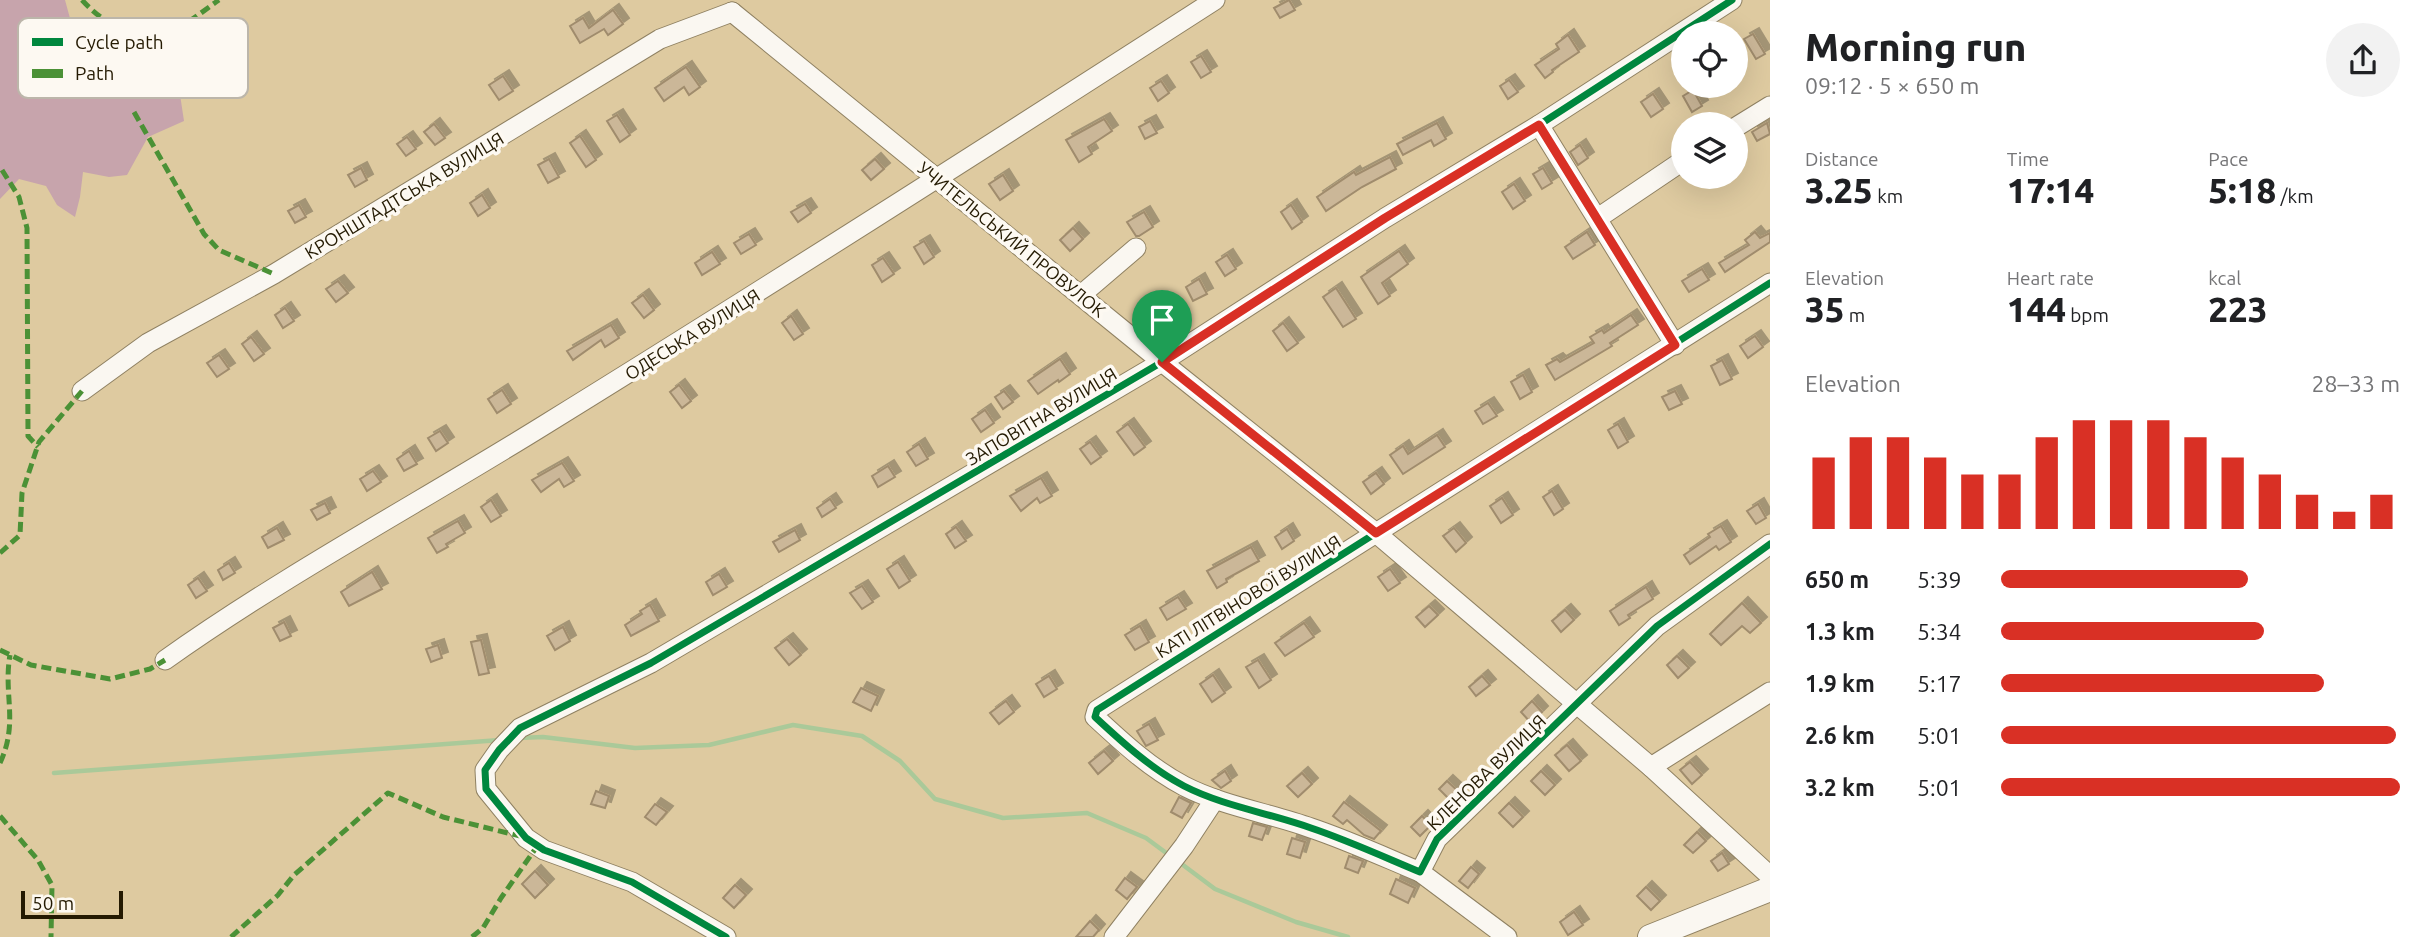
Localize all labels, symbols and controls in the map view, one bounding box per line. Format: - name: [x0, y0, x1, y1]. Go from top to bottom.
- legend: [18, 18, 248, 98]
- map controls: [1671, 21, 1748, 189]
- button: locate: [1671, 21, 1748, 98]
- button: share: [2326, 23, 2400, 97]
- text: Morning run: [1805, 26, 2026, 68]
- text: Cycle path: [75, 31, 164, 53]
- text: Path: [75, 62, 114, 84]
- text: 09:12 · 5 × 650 m: [1805, 73, 1979, 98]
- button: layers: [1671, 112, 1748, 189]
- street label: КРОНШТАДТСЬКА ВУЛИЦЯ: [301, 128, 507, 262]
- text: Distance: [1805, 148, 1879, 170]
- text: Time: [2007, 148, 2049, 170]
- text: Pace: [2208, 148, 2249, 170]
- street label: УЧИТЕЛЬСЬКИЙ ПРОВУЛОК: [914, 157, 1110, 321]
- text: 3.25: [1805, 170, 1873, 210]
- text: 17:14: [2007, 170, 2094, 210]
- text: 5:18: [2208, 170, 2276, 210]
- text: km: [1873, 185, 1903, 207]
- text: /km: [2276, 185, 2314, 207]
- text: Elevation: [1805, 267, 1884, 289]
- text: Heart rate: [2007, 267, 2094, 289]
- text: kcal: [2208, 267, 2241, 289]
- street label: ОДЕСЬКА ВУЛИЦЯ: [621, 284, 763, 384]
- text: 35: [1805, 289, 1844, 329]
- text: 144: [2007, 289, 2066, 329]
- text: 223: [2208, 289, 2268, 329]
- pin: [1132, 290, 1192, 362]
- icon: arrive: [1143, 301, 1181, 339]
- text: m: [1844, 304, 1865, 326]
- text: bpm: [2066, 304, 2109, 326]
- street label: ЗАПОВІТНА ВУЛИЦЯ: [962, 363, 1120, 469]
- text: Elevation: [1805, 371, 1901, 396]
- text: 28–33 m: [2312, 371, 2400, 396]
- street label: КАТІ ЛІТВІНОВОЇ ВУЛИЦЯ: [1152, 531, 1344, 661]
- text: 650 m: [1805, 567, 1869, 592]
- text: 5:39: [1917, 567, 1962, 592]
- text: 1.3 km: [1805, 619, 1875, 644]
- text: 5:34: [1917, 619, 1962, 644]
- text: 1.9 km: [1805, 671, 1875, 696]
- text: 5:17: [1917, 671, 1962, 696]
- street label: КЛЕНОВА ВУЛИЦЯ: [1422, 710, 1550, 834]
- text: 2.6 km: [1805, 723, 1875, 748]
- text: 5:01: [1917, 723, 1962, 748]
- text: 3.2 km: [1805, 775, 1875, 800]
- text: 5:01: [1917, 775, 1962, 800]
- scale bar: [21, 888, 122, 920]
- text: 50 m: [32, 892, 74, 914]

